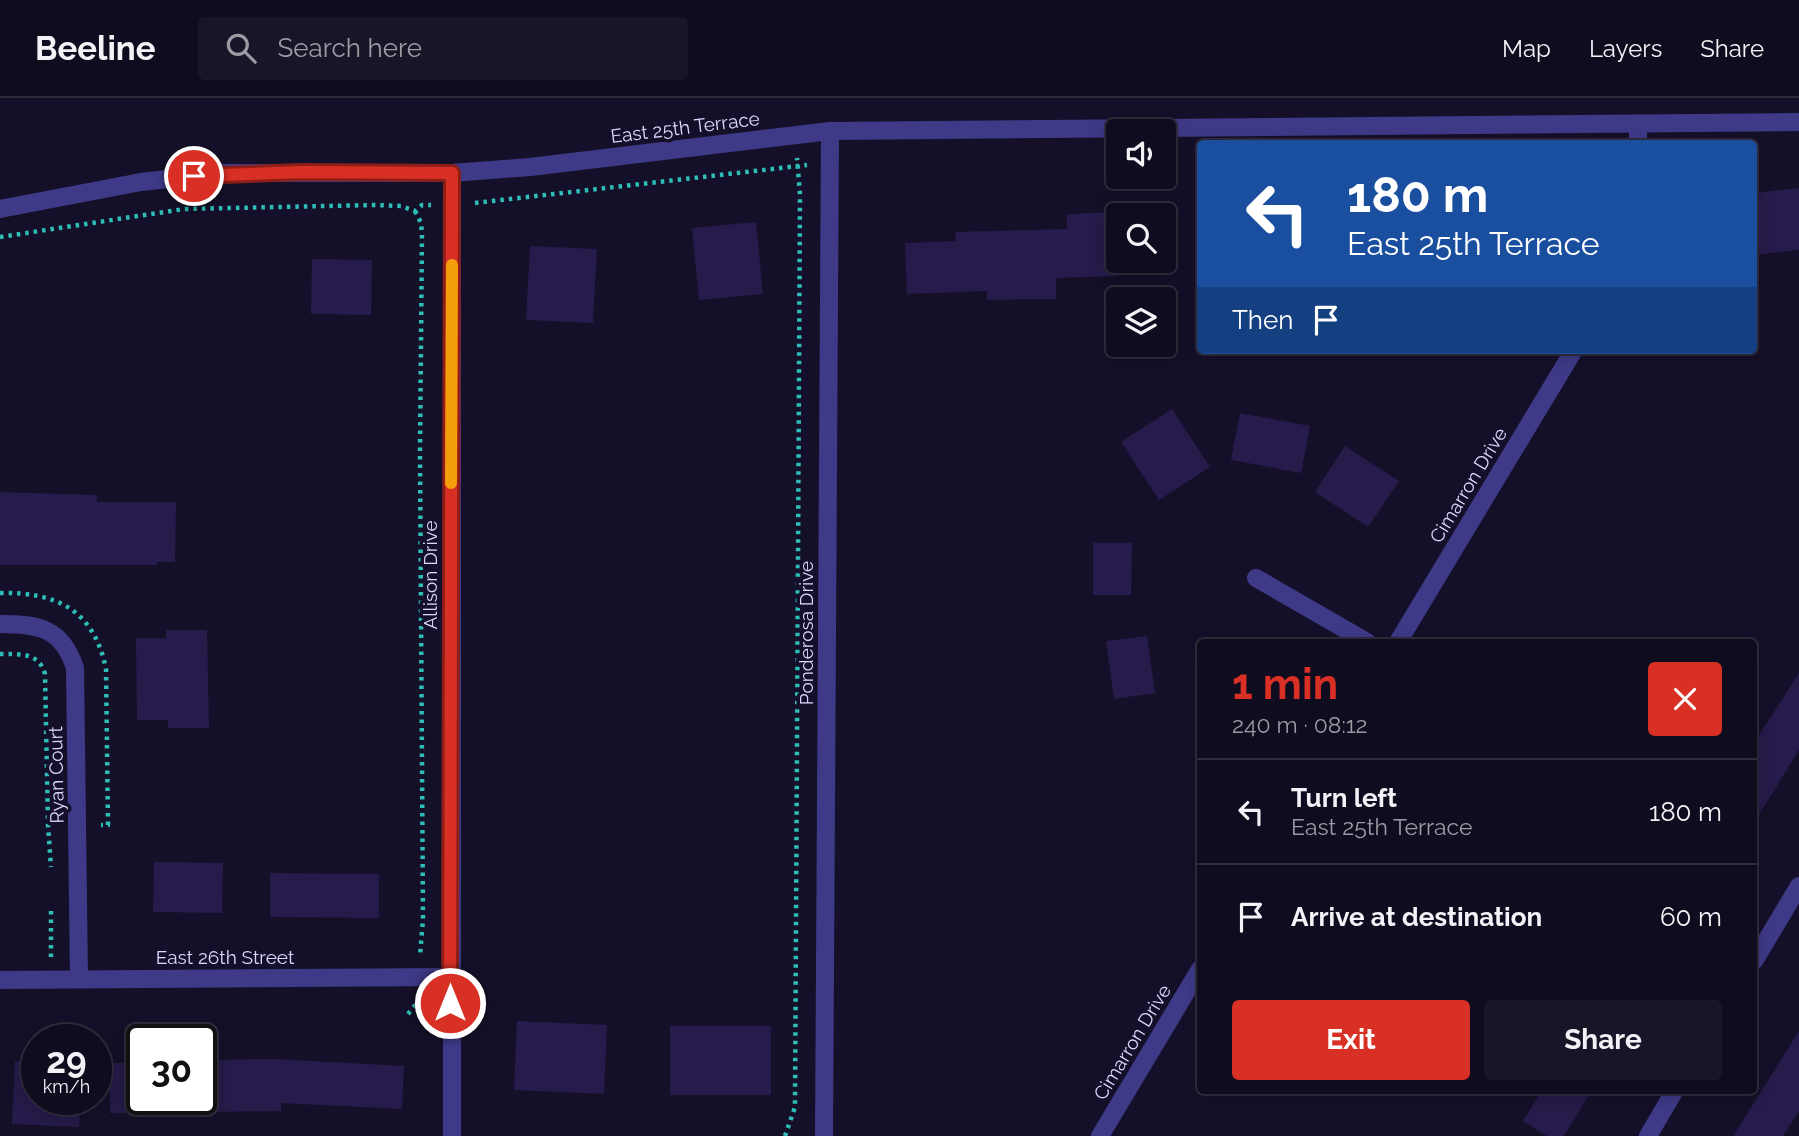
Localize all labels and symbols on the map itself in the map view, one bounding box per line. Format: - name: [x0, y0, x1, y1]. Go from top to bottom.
- street label: East 25th Terrace: [609, 107, 761, 147]
- pin: [164, 146, 224, 206]
- street label: Cimarron Drive: [1425, 423, 1511, 547]
- street label: Allison Drive: [419, 520, 441, 630]
- street label: Ponderosa Drive: [795, 561, 817, 705]
- street label: Ryan Court: [44, 725, 68, 824]
- street label: East 26th Street: [156, 946, 295, 968]
- position arrow: [413, 966, 487, 1040]
- street label: Cimarron Drive: [1089, 980, 1175, 1104]
- speed limit sign: 30: [126, 1024, 217, 1115]

